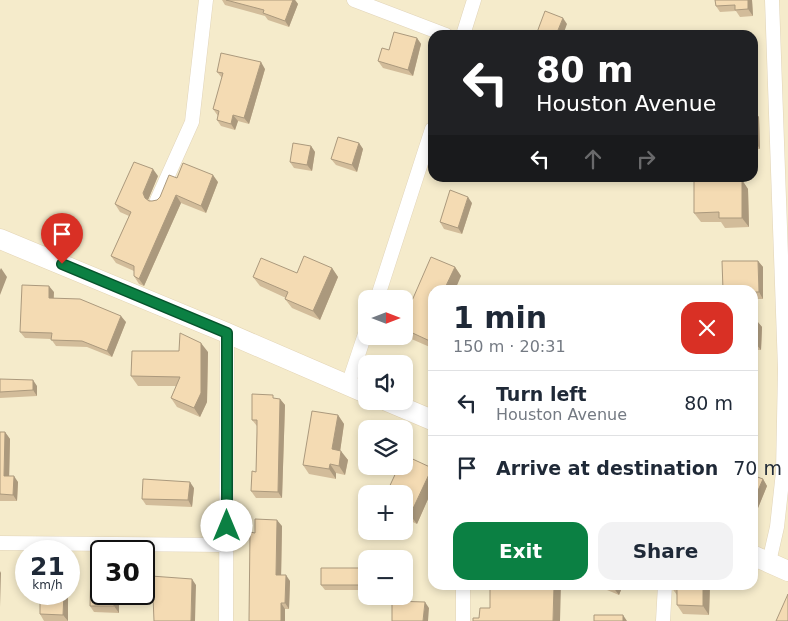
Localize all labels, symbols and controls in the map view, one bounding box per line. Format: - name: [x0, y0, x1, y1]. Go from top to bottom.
- icon: left: [453, 50, 518, 115]
- text: 80 m: [536, 50, 633, 90]
- text: Houston Avenue: [536, 91, 716, 116]
- icon: left: [526, 145, 554, 173]
- icon: ahead: [579, 145, 607, 173]
- icon: right: [632, 145, 660, 173]
- pin: [41, 213, 83, 264]
- icon: arrive: [48, 220, 76, 248]
- north arrow: [358, 290, 412, 345]
- map controls: [358, 290, 413, 605]
- text: 1 min: [453, 300, 547, 335]
- button: close: [681, 302, 733, 354]
- text: 150 m · 20:31: [453, 337, 566, 356]
- button: sound: [358, 355, 413, 410]
- text: Turn left: [496, 383, 587, 405]
- icon: left: [453, 389, 481, 417]
- text: 80 m: [684, 392, 733, 414]
- text: Houston Avenue: [496, 405, 627, 424]
- button: layers: [358, 420, 413, 475]
- icon: arrive: [453, 454, 481, 482]
- text: Arrive at destination: [496, 457, 718, 479]
- text: 70 m: [733, 457, 782, 479]
- button: +: [358, 485, 413, 540]
- position arrow: [200, 499, 252, 551]
- button: Exit: [453, 522, 588, 580]
- button: Share: [598, 522, 733, 580]
- speed limit sign: 30: [90, 540, 155, 605]
- button: −: [358, 550, 413, 605]
- text: 21: [30, 552, 65, 581]
- text: km/h: [32, 578, 63, 592]

